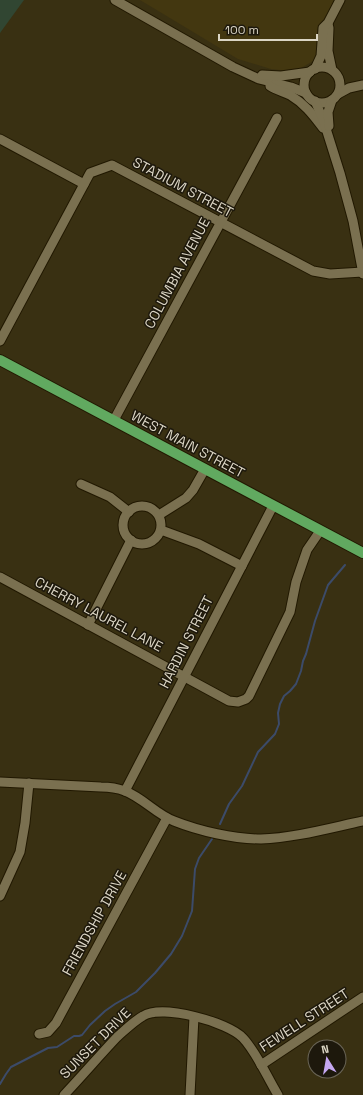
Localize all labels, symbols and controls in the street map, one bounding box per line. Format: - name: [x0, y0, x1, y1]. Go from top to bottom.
- scale bar: [219, 16, 317, 42]
- text: 100 m: [225, 22, 259, 38]
- street label: STADIUM STREET: [130, 153, 236, 221]
- street label: COLUMBIA AVENUE: [140, 214, 214, 332]
- street label: WEST MAIN STREET: [128, 406, 248, 482]
- street label: CHERRY LAUREL LANE: [32, 573, 166, 655]
- street label: HARDIN STREET: [155, 593, 217, 691]
- street label: FRIENDSHIP DRIVE: [58, 867, 130, 979]
- street label: FEWELL STREET: [256, 984, 352, 1056]
- street label: SUNSET DRIVE: [56, 1004, 134, 1082]
- north arrow: [307, 1039, 347, 1079]
- text: N: [320, 1042, 330, 1057]

